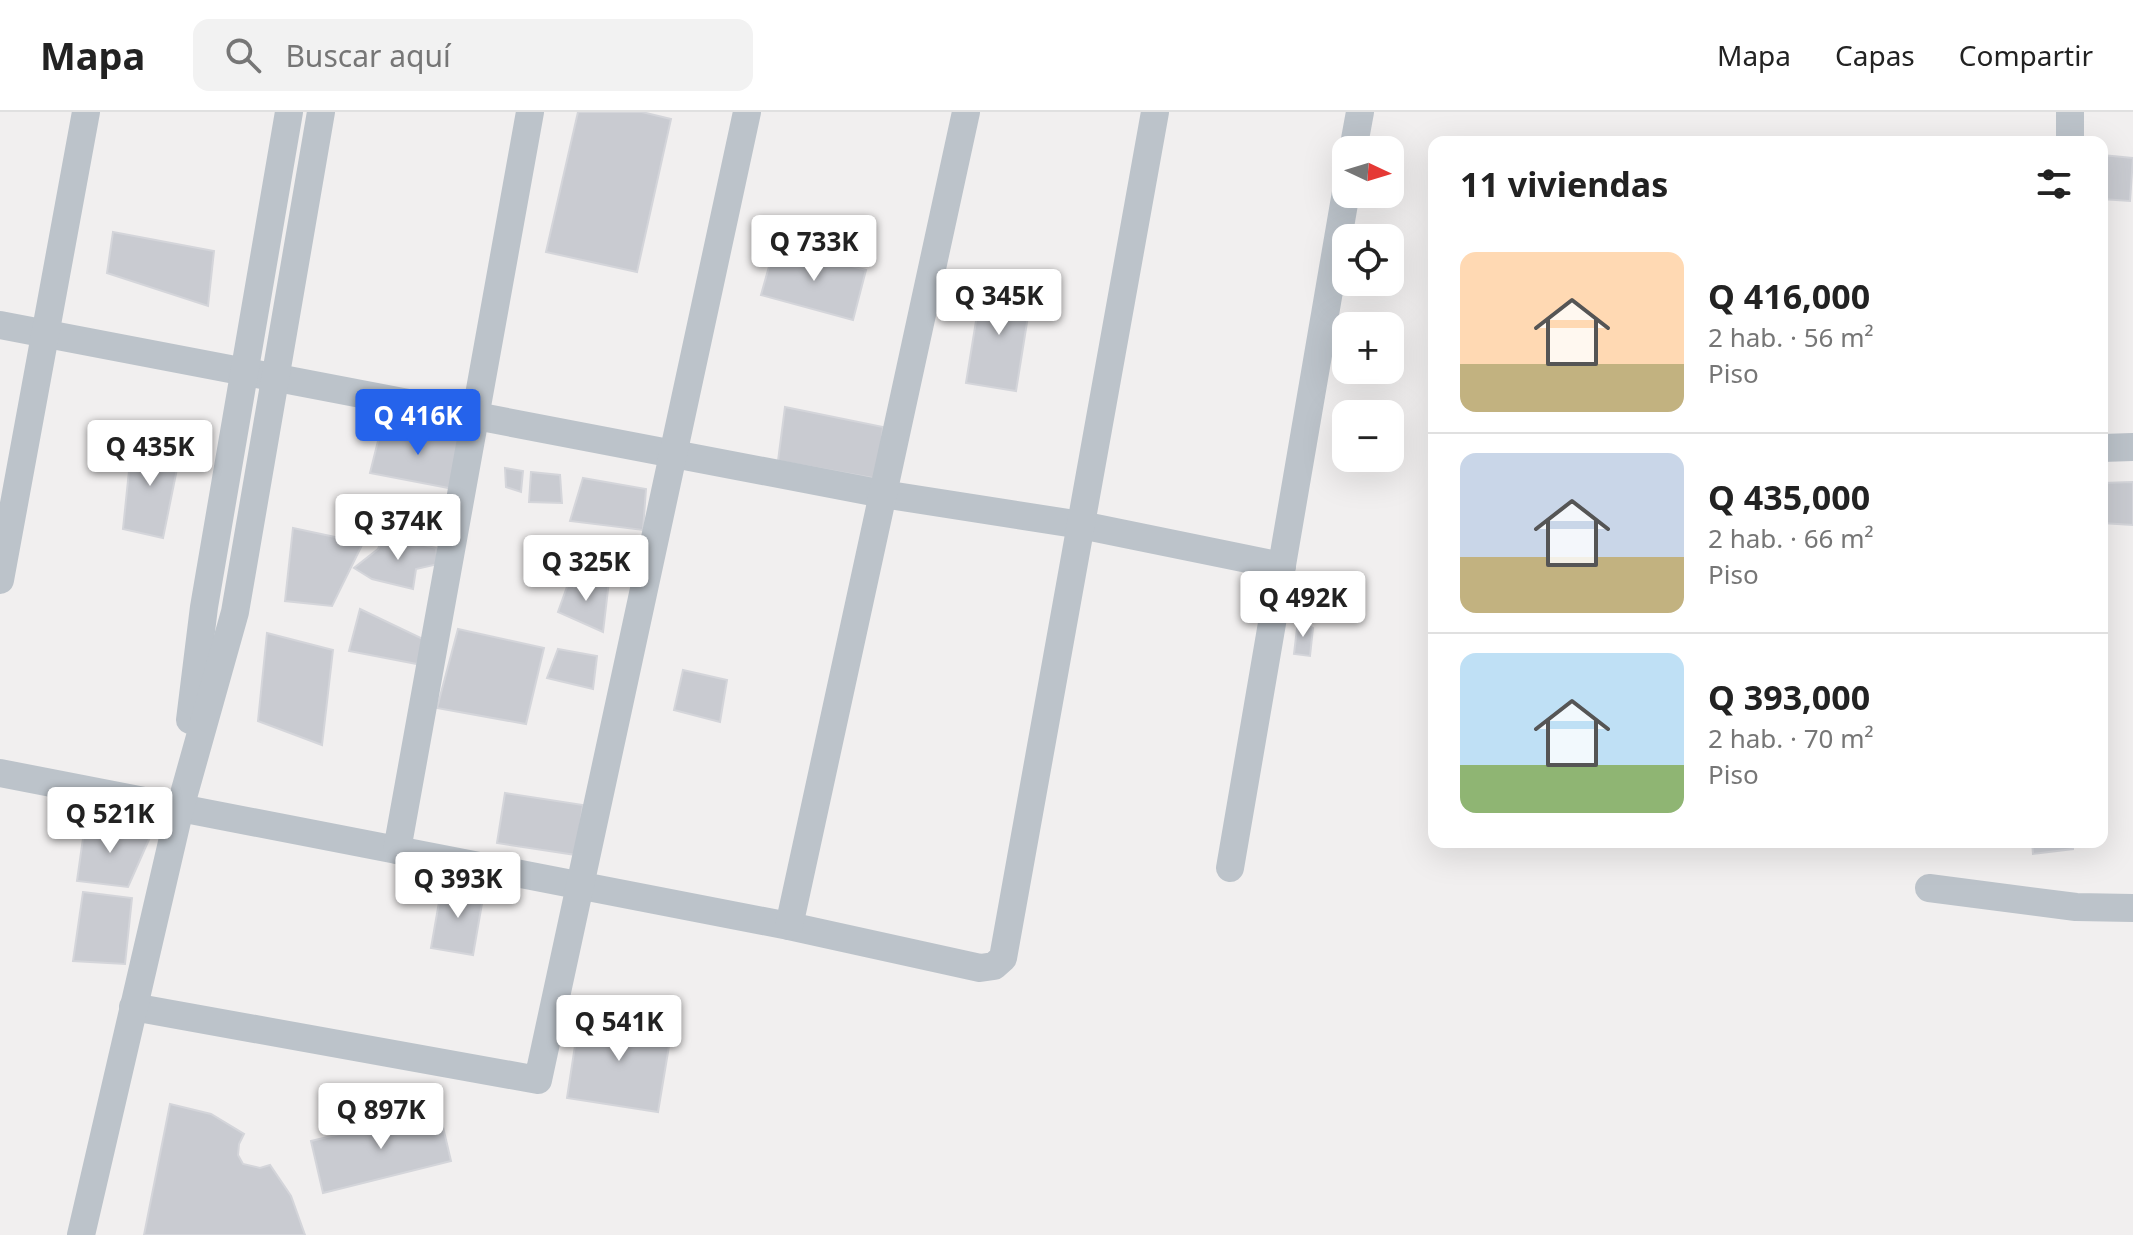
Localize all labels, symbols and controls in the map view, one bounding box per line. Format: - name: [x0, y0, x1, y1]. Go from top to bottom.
- search box: [193, 19, 753, 91]
- text: Mapa: [40, 29, 145, 81]
- icon: search: [221, 33, 265, 77]
- text: Buscar aquí: [285, 35, 451, 76]
- text: Mapa: [1717, 36, 1791, 74]
- text: Capas: [1835, 36, 1915, 74]
- text: Compartir: [1959, 36, 2093, 74]
- north arrow: [1332, 136, 1404, 208]
- map controls: [1332, 136, 1404, 472]
- text: 11 viviendas: [1460, 161, 1668, 207]
- icon: filters: [2032, 162, 2076, 206]
- pin: Q 733K: [749, 215, 879, 283]
- text: Q 733K: [769, 223, 859, 259]
- button: locate: [1332, 224, 1404, 296]
- pin: Q 345K: [934, 269, 1064, 337]
- text: Q 416,000: [1708, 273, 1870, 319]
- text: Q 345K: [954, 277, 1044, 313]
- icon: home: [1524, 284, 1620, 380]
- button: +: [1332, 312, 1404, 384]
- text: 2 hab. · 56 m²: [1708, 319, 1874, 355]
- text: Piso: [1708, 355, 1759, 391]
- pin: Q 416K: [353, 389, 483, 457]
- text: Q 416K: [373, 397, 463, 433]
- button: −: [1332, 400, 1404, 472]
- pin: Q 435K: [85, 420, 215, 488]
- text: Q 435K: [105, 428, 195, 464]
- text: Q 435,000: [1708, 474, 1870, 520]
- icon: home: [1524, 485, 1620, 581]
- pin: Q 374K: [333, 494, 463, 562]
- text: Q 374K: [353, 502, 443, 538]
- text: 2 hab. · 66 m²: [1708, 520, 1874, 556]
- pin: Q 325K: [521, 535, 651, 603]
- text: Q 325K: [541, 543, 631, 579]
- text: Piso: [1708, 556, 1759, 592]
- pin: Q 492K: [1238, 571, 1368, 639]
- text: Q 492K: [1258, 579, 1348, 615]
- text: Q 393,000: [1708, 674, 1870, 720]
- icon: home: [1524, 685, 1620, 781]
- text: 2 hab. · 70 m²: [1708, 720, 1874, 756]
- text: Piso: [1708, 756, 1759, 792]
- pin: Q 521K: [45, 787, 175, 855]
- text: Q 521K: [65, 795, 155, 831]
- pin: Q 393K: [393, 852, 523, 920]
- text: Q 393K: [413, 860, 503, 896]
- pin: Q 541K: [554, 995, 684, 1063]
- text: Q 541K: [574, 1003, 664, 1039]
- pin: Q 897K: [316, 1083, 446, 1151]
- text: Q 897K: [336, 1091, 426, 1127]

